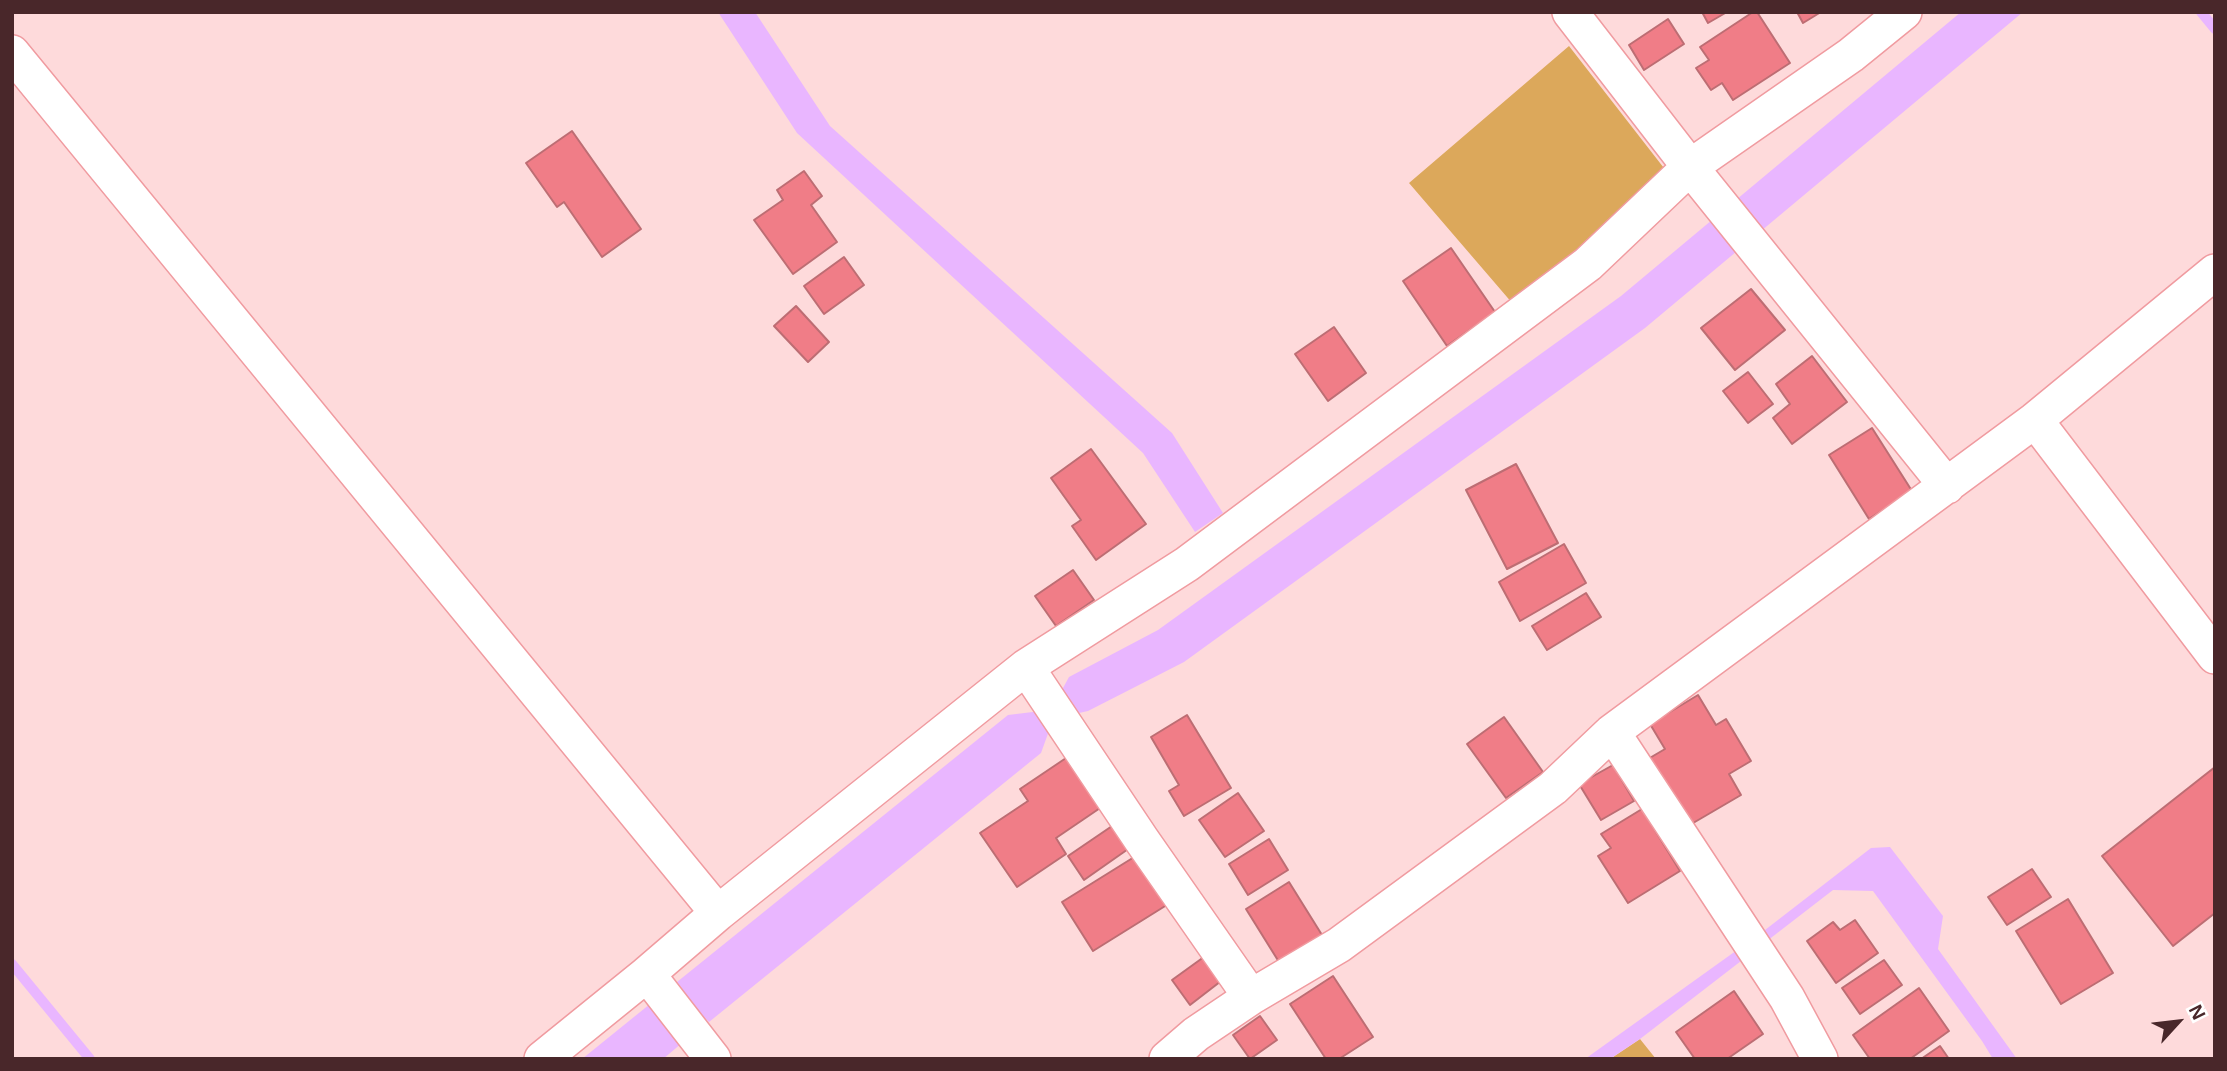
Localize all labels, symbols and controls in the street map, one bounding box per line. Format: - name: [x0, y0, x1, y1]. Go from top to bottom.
- north arrow: [2143, 987, 2213, 1057]
- text: N: [2185, 1001, 2210, 1023]

